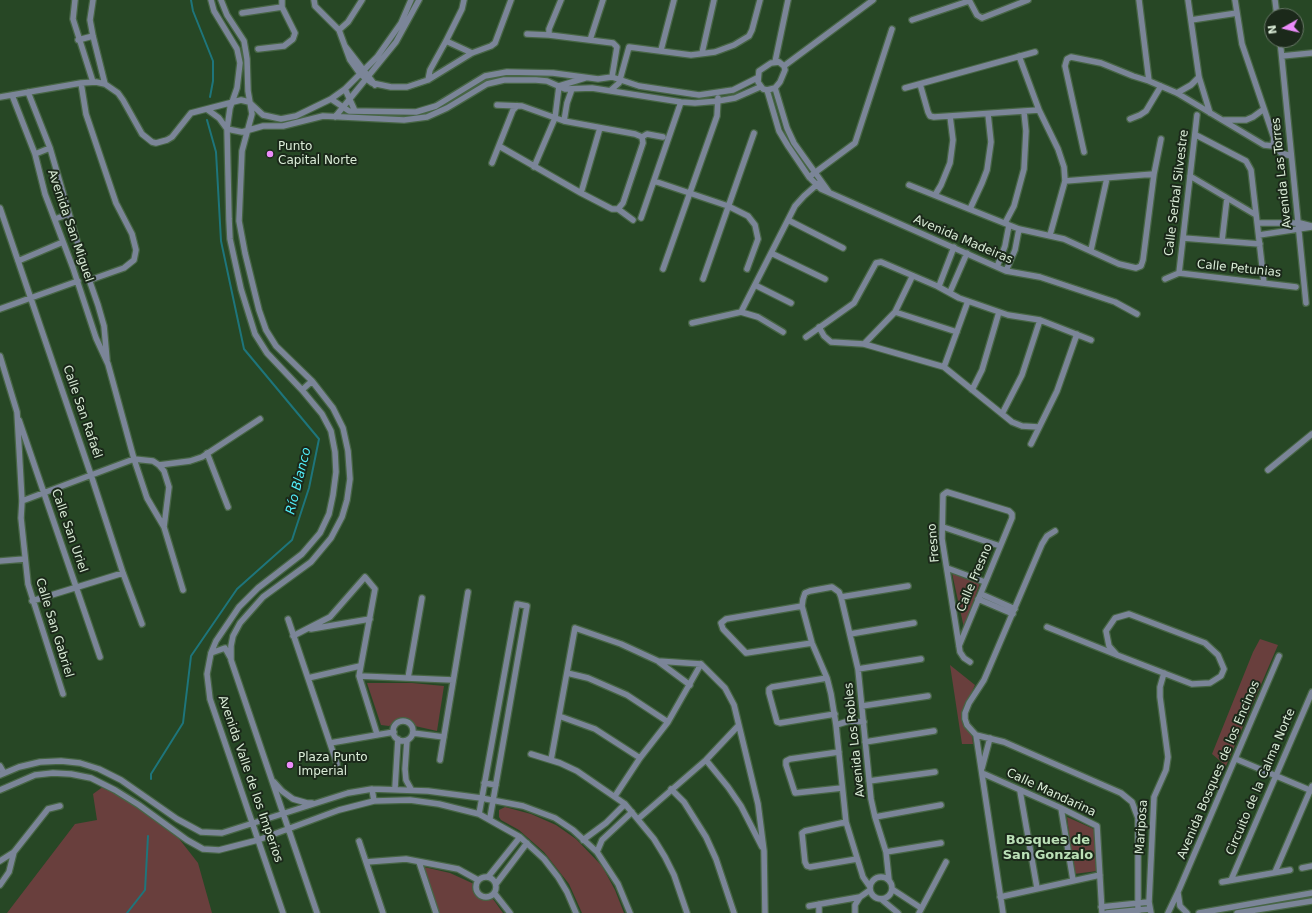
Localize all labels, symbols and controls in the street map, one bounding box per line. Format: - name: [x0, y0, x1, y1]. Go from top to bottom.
- north arrow: [1264, 8, 1304, 48]
- text: N: [1266, 24, 1280, 35]
- street label: Avenida Las Torres: [1269, 117, 1295, 229]
- street label: Calle Serbal Silvestre: [1162, 129, 1192, 257]
- place label: Punto Capital Norte: [278, 140, 357, 168]
- marker: Punto Capital Norte: [265, 149, 275, 159]
- street label: Avenida San Miguel: [44, 168, 96, 284]
- street label: Avenida Madeiras: [911, 213, 1015, 267]
- street label: Calle Petunias: [1196, 257, 1282, 281]
- street label: Calle San Rafaél: [59, 363, 105, 461]
- water label: Río Blanco: [283, 446, 315, 516]
- street label: Calle San Uriel: [48, 487, 90, 575]
- street label: Fresno: [925, 523, 943, 563]
- street label: Calle Fresno: [954, 542, 996, 614]
- street label: Calle San Gabriel: [32, 577, 76, 679]
- street label: Avenida Bosques de los Encinos: [1175, 679, 1263, 861]
- street label: Avenida Los Robles: [842, 682, 868, 798]
- street label: Avenida Valle de los Imperios: [215, 694, 285, 864]
- street label: Circuito de la Calma Norte: [1223, 706, 1299, 858]
- place label: Plaza Punto Imperial: [298, 751, 368, 779]
- marker: Plaza Punto Imperial: [285, 760, 295, 770]
- street label: Calle Mandarina: [1004, 766, 1098, 820]
- street label: Mariposa: [1133, 799, 1151, 855]
- district label: Bosques de San Gonzalo: [1003, 833, 1093, 864]

